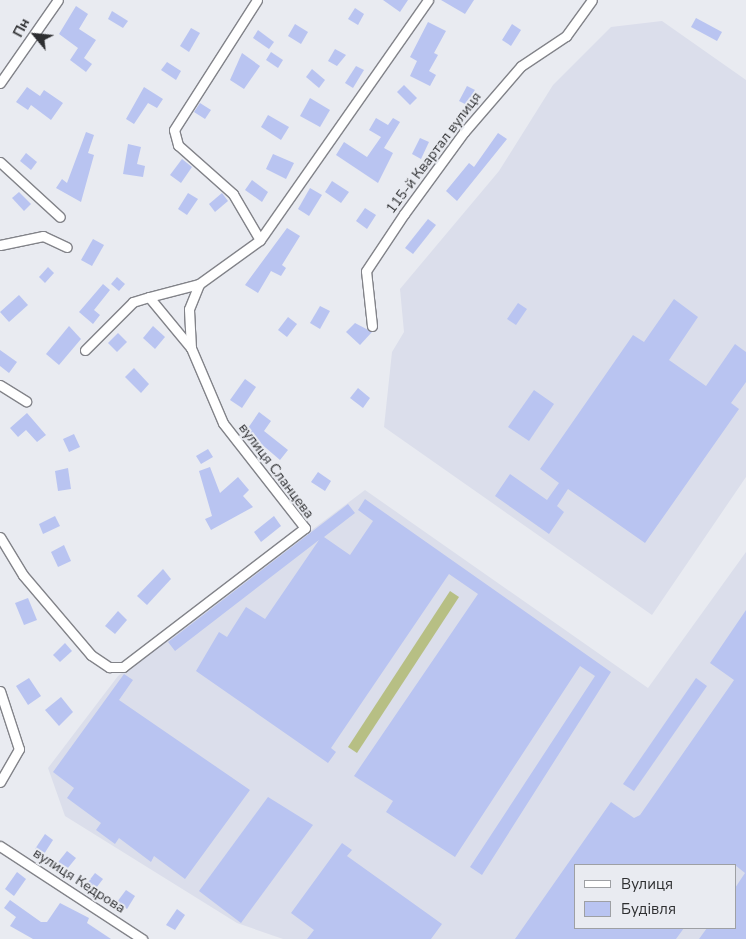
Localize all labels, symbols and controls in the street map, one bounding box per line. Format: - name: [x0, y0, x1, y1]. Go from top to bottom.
- north arrow: [10, 10, 60, 60]
- text: Пн: [8, 15, 34, 41]
- street label: 115-й Квартал вулиця: [383, 89, 485, 217]
- street label: вулиця Сланцева: [235, 420, 317, 522]
- street label: вулиця Кедрова: [30, 845, 128, 917]
- legend: [574, 864, 736, 929]
- text: Вулиця: [621, 874, 673, 894]
- text: Будівля: [621, 899, 676, 919]

